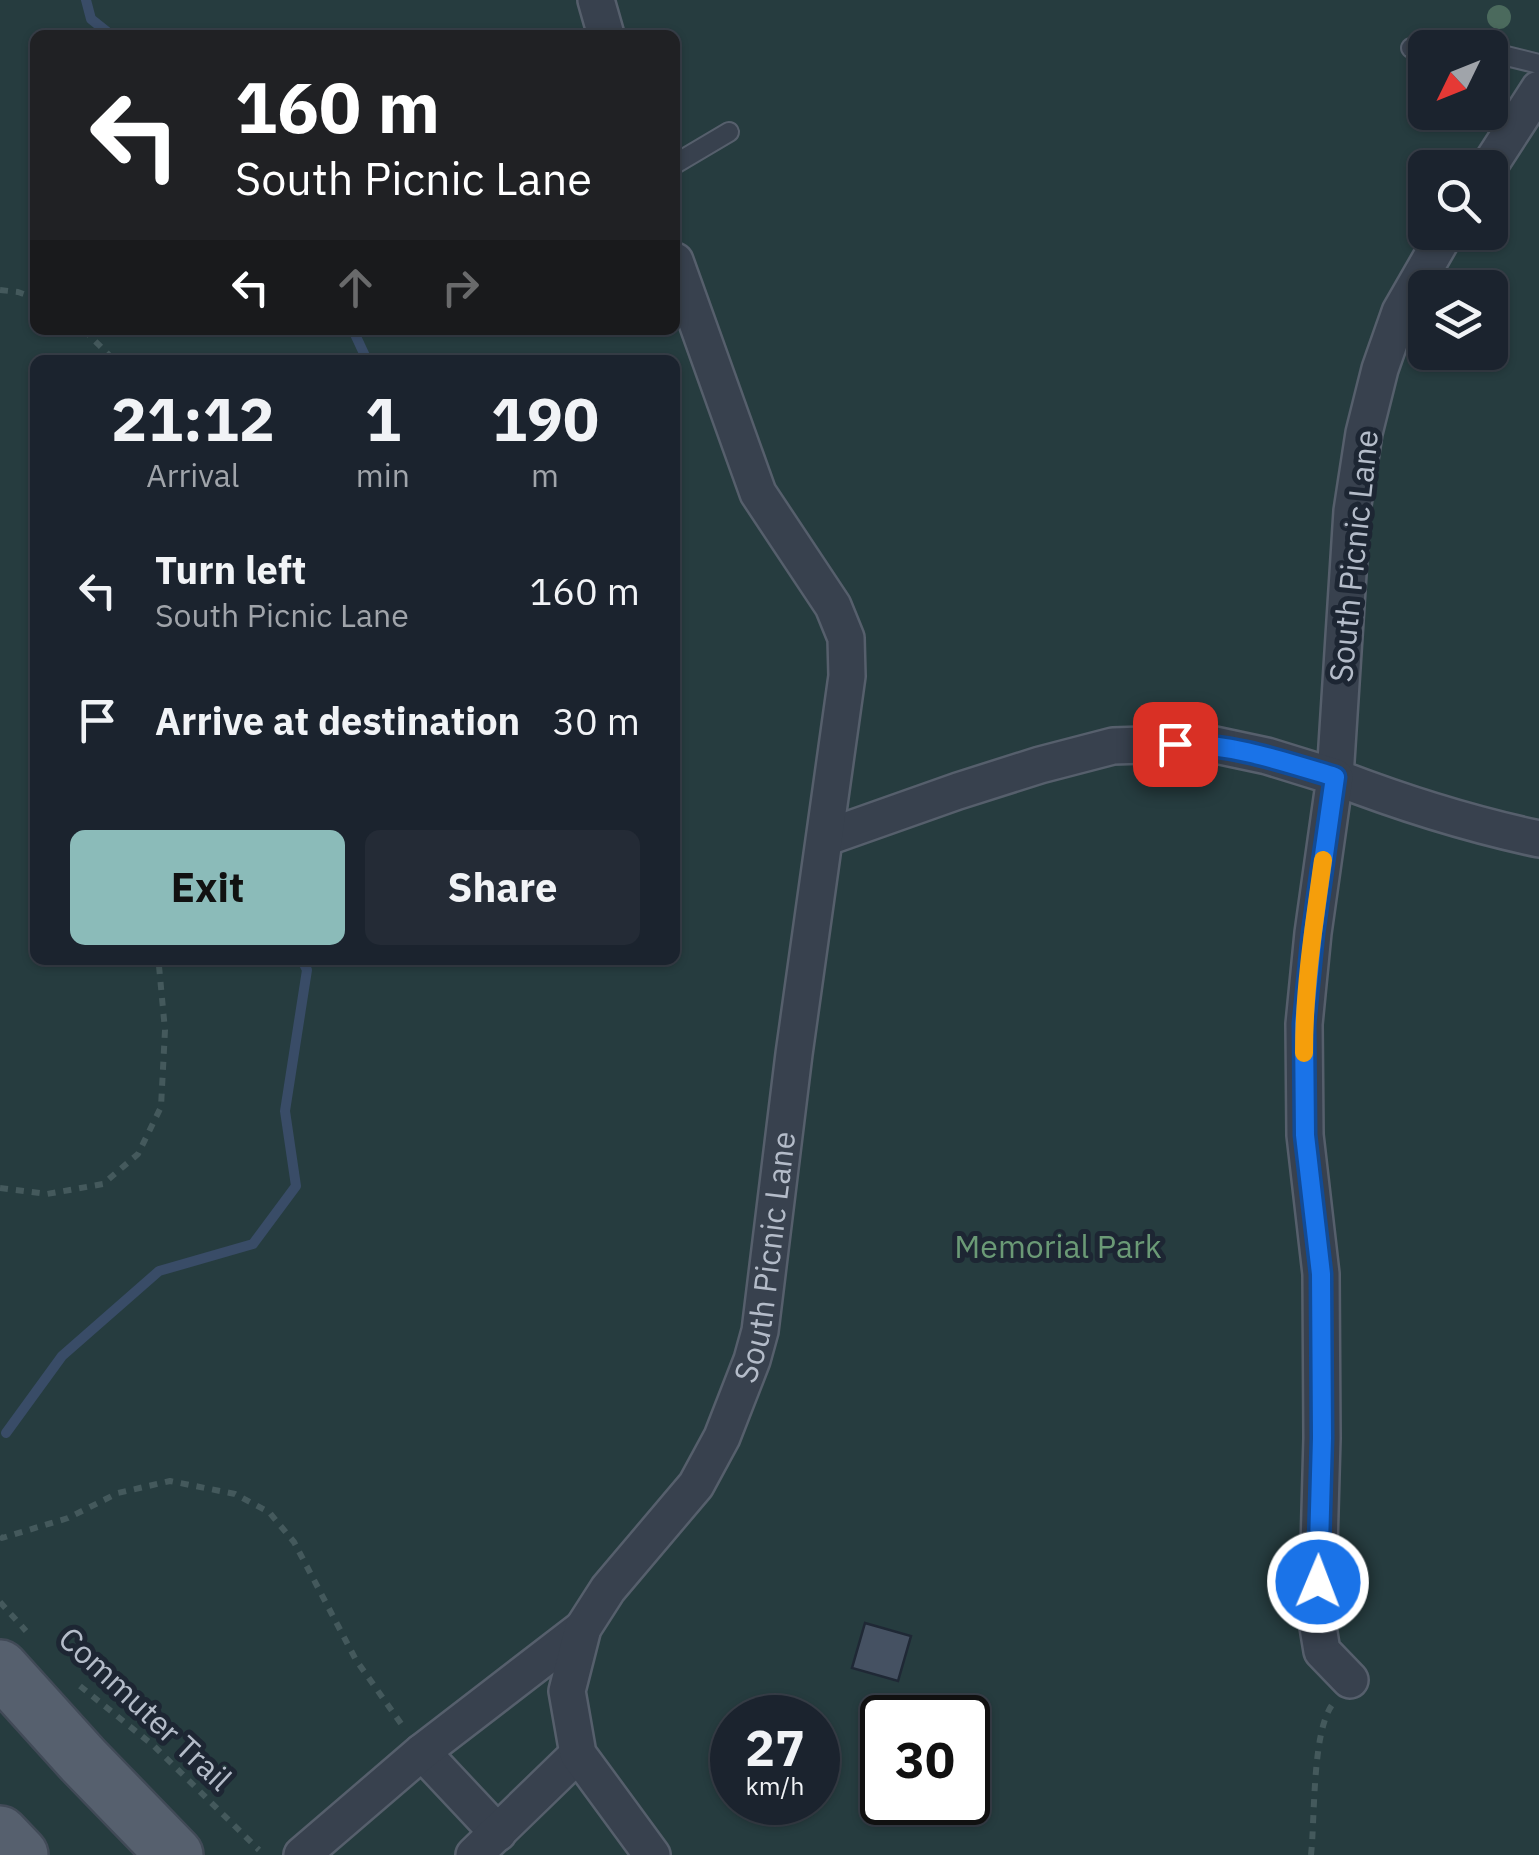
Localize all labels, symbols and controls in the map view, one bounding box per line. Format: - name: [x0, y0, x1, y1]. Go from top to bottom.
- north arrow: [1408, 30, 1508, 130]
- map controls: [1408, 30, 1508, 370]
- text: 160 m: [235, 61, 440, 152]
- icon: left: [70, 70, 200, 200]
- text: South Picnic Lane: [235, 149, 592, 207]
- button: search: [1408, 150, 1508, 250]
- icon: left: [223, 260, 278, 315]
- icon: ahead: [328, 260, 383, 315]
- icon: right: [433, 260, 488, 315]
- button: layers: [1408, 270, 1508, 370]
- text: 21:12: [111, 379, 275, 458]
- text: 1: [365, 379, 401, 458]
- text: 190: [491, 379, 599, 458]
- street label: South Picnic Lane: [1319, 427, 1387, 684]
- text: Arrival: [146, 454, 240, 496]
- text: min: [356, 454, 410, 496]
- text: m: [531, 454, 559, 496]
- text: Turn left: [155, 545, 306, 594]
- icon: left: [70, 563, 125, 618]
- text: 160 m: [529, 566, 640, 615]
- text: South Picnic Lane: [155, 594, 409, 636]
- icon: arrive: [70, 693, 125, 748]
- text: Arrive at destination: [155, 696, 520, 745]
- text: 30 m: [552, 696, 640, 745]
- pin: [1133, 702, 1218, 787]
- icon: arrive: [1148, 717, 1203, 772]
- button: Exit: [70, 830, 345, 945]
- button: Share: [365, 830, 640, 945]
- street label: South Picnic Lane: [723, 1129, 804, 1389]
- park label: Memorial Park: [954, 1225, 1162, 1267]
- position arrow: [1266, 1530, 1370, 1634]
- street label: Commuter Trail: [50, 1617, 241, 1799]
- speed limit sign: 30: [860, 1695, 990, 1825]
- text: 27: [745, 1715, 805, 1780]
- text: km/h: [746, 1769, 804, 1802]

